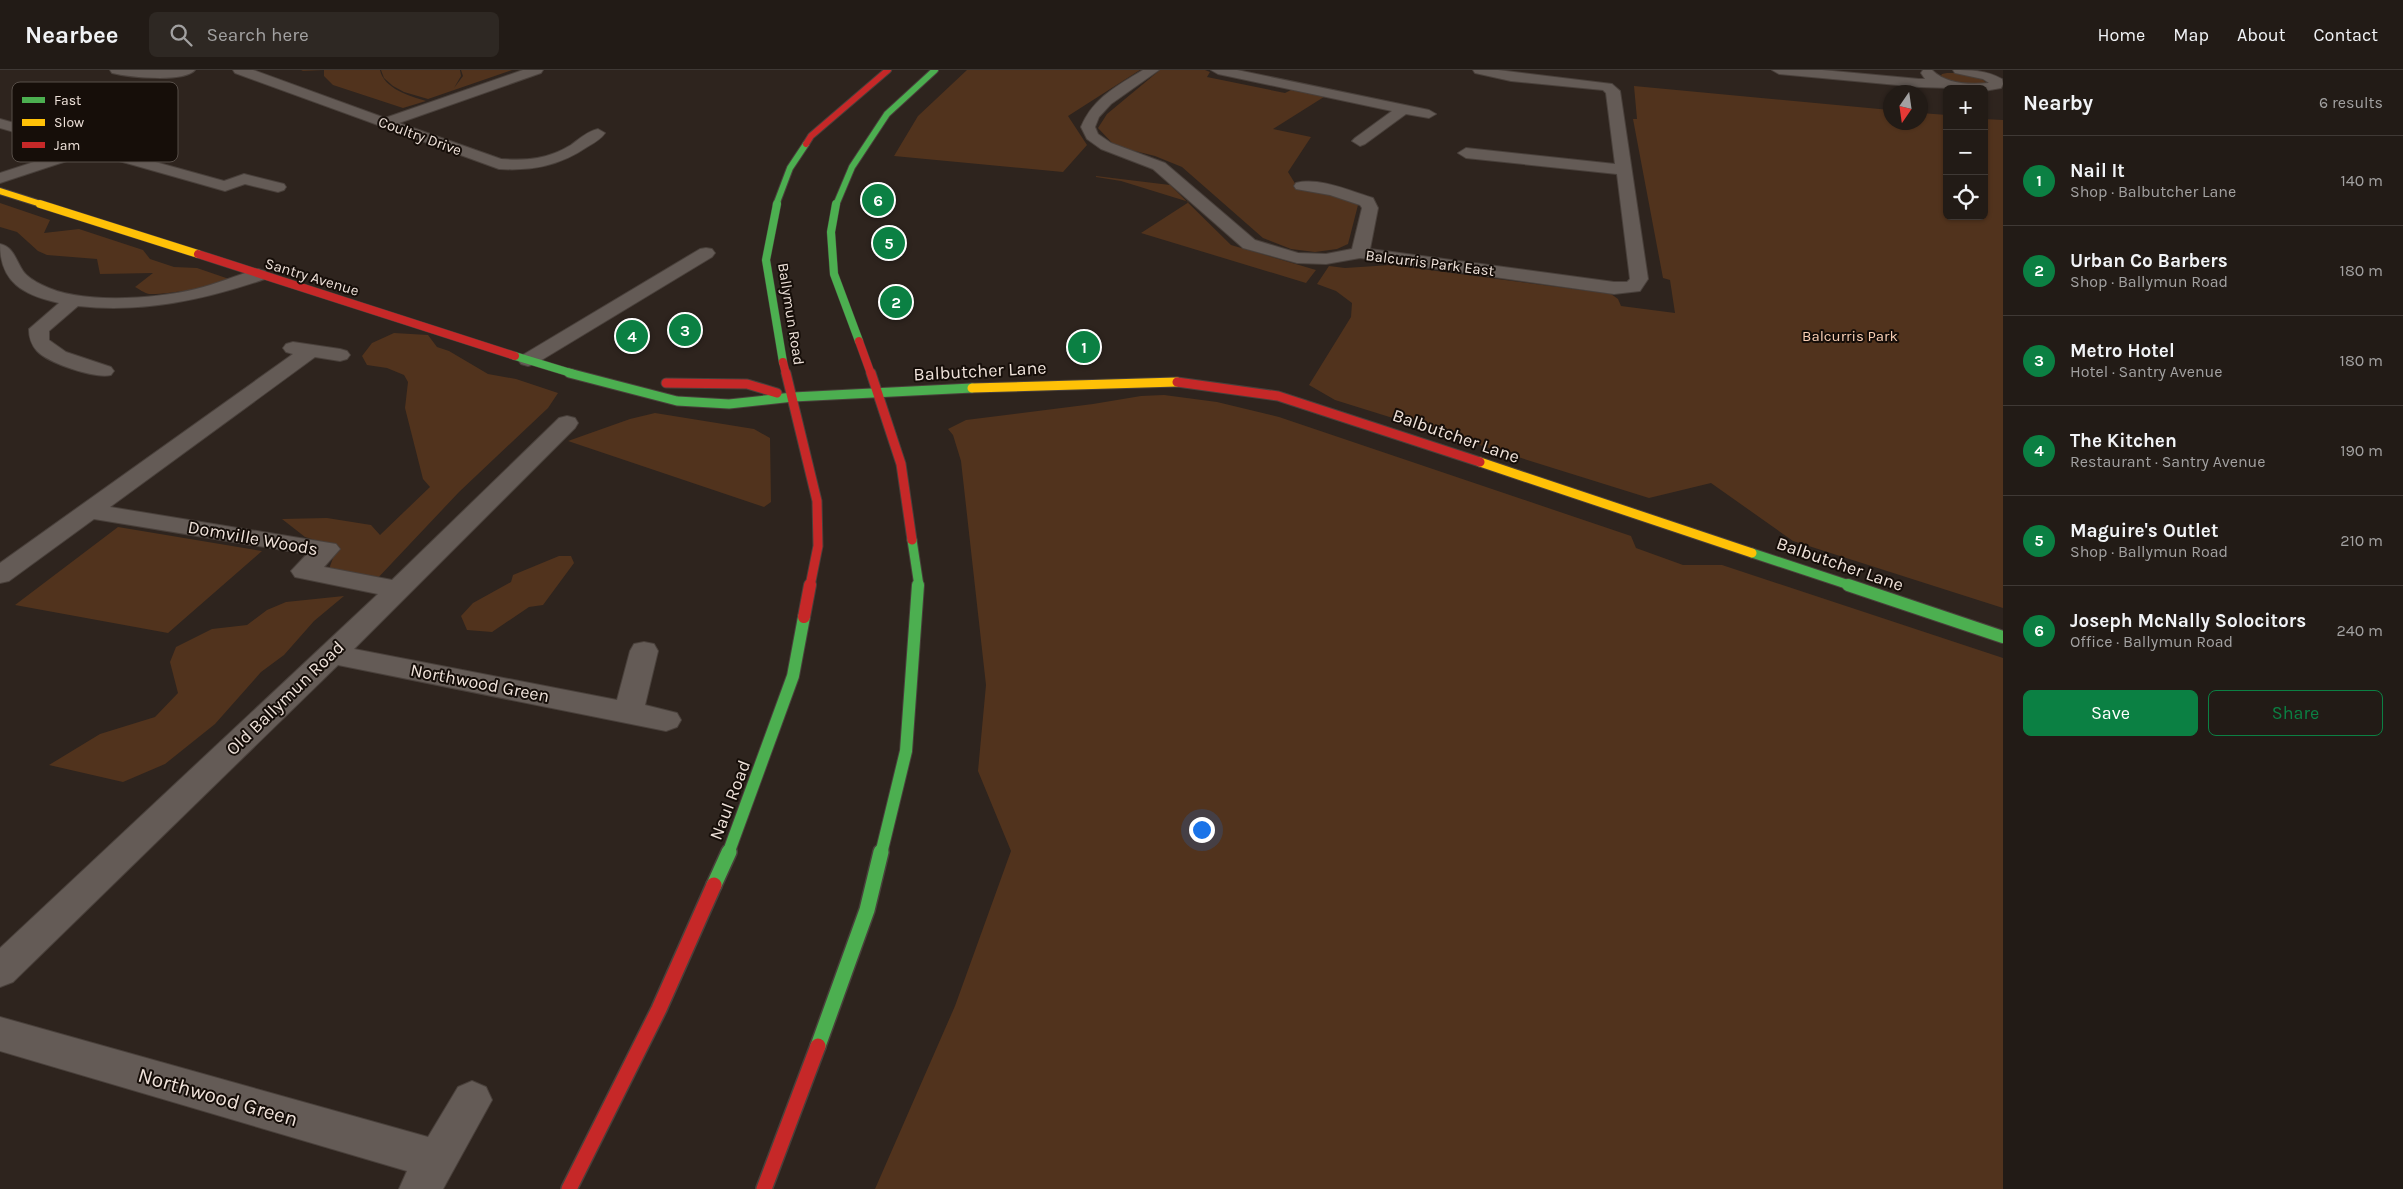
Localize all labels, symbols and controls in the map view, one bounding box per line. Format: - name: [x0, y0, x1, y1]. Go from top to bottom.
- search box: [149, 12, 499, 57]
- text: Nearbee: [25, 21, 119, 49]
- icon: search: [167, 21, 195, 49]
- text: Search here: [207, 24, 309, 46]
- text: Home: [2097, 24, 2145, 46]
- text: Map: [2173, 24, 2209, 46]
- text: About: [2237, 24, 2286, 46]
- text: Contact: [2314, 24, 2378, 46]
- legend: [12, 82, 178, 162]
- north arrow: [1883, 85, 1928, 130]
- map controls: [1943, 85, 1988, 220]
- button: +: [1943, 85, 1988, 130]
- text: Nearby: [2023, 91, 2093, 115]
- text: Fast: [54, 92, 81, 109]
- text: 6 results: [2319, 93, 2383, 112]
- street label: Coultry Drive: [376, 113, 464, 159]
- text: Slow: [54, 114, 84, 131]
- button: −: [1943, 130, 1988, 175]
- text: Jam: [54, 137, 80, 154]
- text: Nail It: [2070, 160, 2125, 182]
- text: 1: [2036, 171, 2042, 190]
- text: 140 m: [2341, 171, 2383, 190]
- button: locate: [1943, 175, 1988, 220]
- pin: 6: [862, 181, 894, 219]
- text: Shop · Balbutcher Lane: [2070, 182, 2236, 201]
- pin: 5: [873, 224, 905, 262]
- street label: Balcurris Park East: [1365, 246, 1496, 280]
- text: Urban Co Barbers: [2070, 250, 2228, 272]
- street label: Santry Avenue: [263, 254, 361, 300]
- text: 2: [2034, 261, 2044, 280]
- text: 180 m: [2340, 261, 2383, 280]
- street label: Ballymun Road: [774, 262, 808, 366]
- text: Shop · Ballymun Road: [2070, 272, 2228, 291]
- pin: 2: [880, 283, 912, 321]
- pin: 3: [669, 311, 701, 349]
- pin: 4: [616, 317, 648, 355]
- park label: Balcurris Park: [1802, 327, 1898, 345]
- pin: 1: [1068, 328, 1100, 366]
- text: Metro Hotel: [2070, 340, 2175, 362]
- text: 3: [2034, 351, 2044, 370]
- text: 180 m: [2340, 351, 2383, 370]
- street label: Balbutcher Lane: [913, 357, 1047, 385]
- text: Hotel · Santry Avenue: [2070, 362, 2222, 381]
- street label: Balbutcher Lane: [1390, 404, 1522, 468]
- text: The Kitchen: [2070, 430, 2177, 452]
- text: 4: [2034, 441, 2044, 460]
- text: 190 m: [2340, 441, 2383, 460]
- text: Restaurant · Santry Avenue: [2070, 452, 2266, 471]
- street label: Domville Woods: [186, 516, 320, 560]
- text: Maguire's Outlet: [2070, 520, 2218, 542]
- text: 5: [2034, 531, 2044, 550]
- text: 210 m: [2340, 531, 2383, 550]
- street label: Balbutcher Lane: [1774, 532, 1906, 596]
- text: Shop · Ballymun Road: [2070, 542, 2228, 561]
- text: Joseph McNally Solocitors: [2070, 610, 2306, 632]
- text: 6: [2034, 621, 2044, 640]
- text: 240 m: [2337, 621, 2383, 640]
- text: Office · Ballymun Road: [2070, 632, 2233, 651]
- street label: Old Ballymun Road: [221, 636, 349, 760]
- street label: Northwood Green: [408, 659, 552, 707]
- button: Save: [2023, 690, 2198, 736]
- button: Share: [2208, 690, 2383, 736]
- street label: Naul Road: [705, 757, 755, 843]
- your location: [1189, 817, 1215, 843]
- street label: Northwood Green: [135, 1063, 301, 1131]

